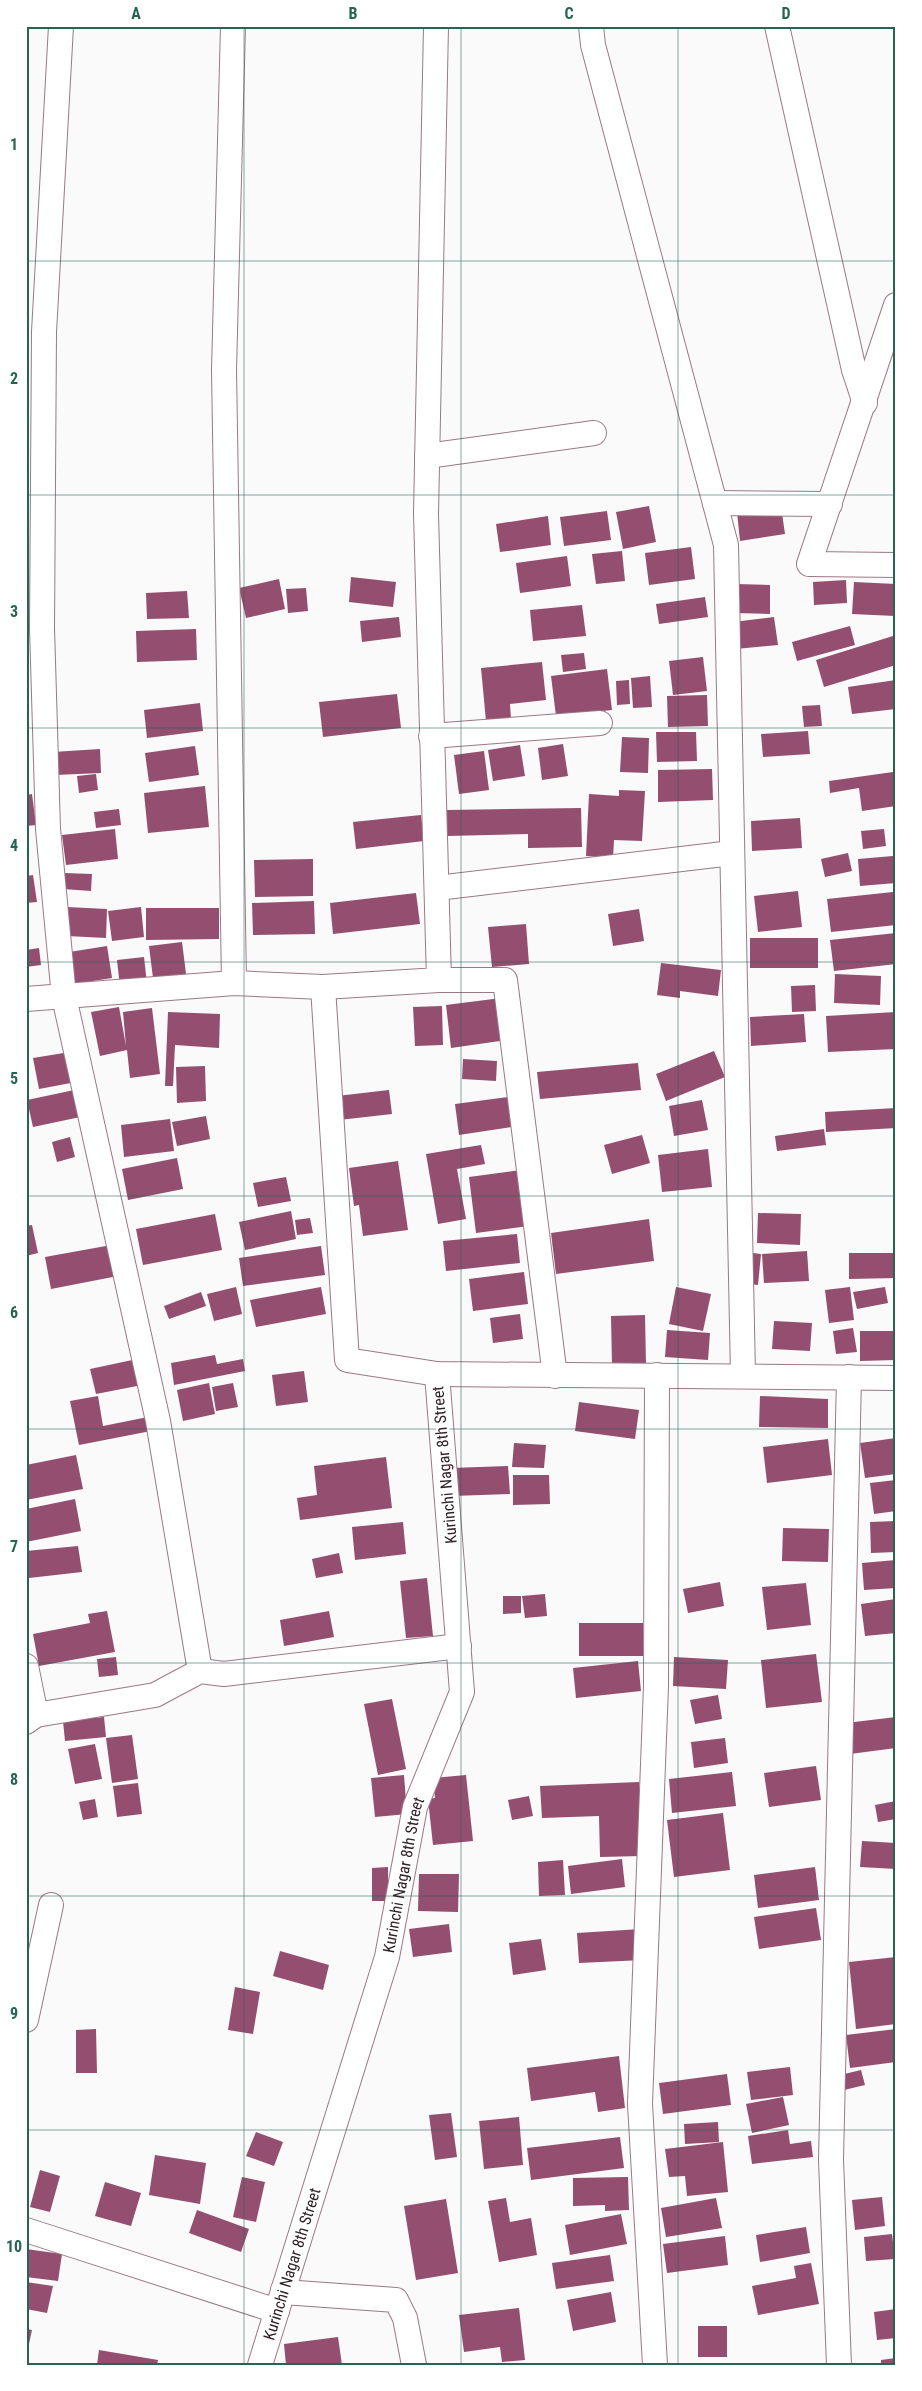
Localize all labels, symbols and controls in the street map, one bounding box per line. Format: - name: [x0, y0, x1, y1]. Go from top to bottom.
- text: A: [131, 4, 141, 23]
- text: B: [349, 4, 358, 23]
- text: C: [564, 4, 574, 23]
- text: D: [781, 4, 791, 23]
- text: 1: [10, 135, 18, 154]
- text: 2: [10, 369, 18, 388]
- text: 3: [10, 602, 18, 621]
- text: 4: [10, 836, 18, 855]
- text: 5: [10, 1069, 18, 1088]
- text: 6: [10, 1303, 18, 1322]
- street label: Kurinchi Nagar 8th Street: [428, 1385, 461, 1545]
- text: 7: [10, 1537, 18, 1556]
- text: 8: [10, 1770, 18, 1789]
- street label: Kurinchi Nagar 8th Street: [379, 1794, 428, 1954]
- text: 9: [10, 2004, 18, 2023]
- street label: Kurinchi Nagar 8th Street: [259, 2185, 325, 2342]
- text: 10: [6, 2237, 22, 2256]

